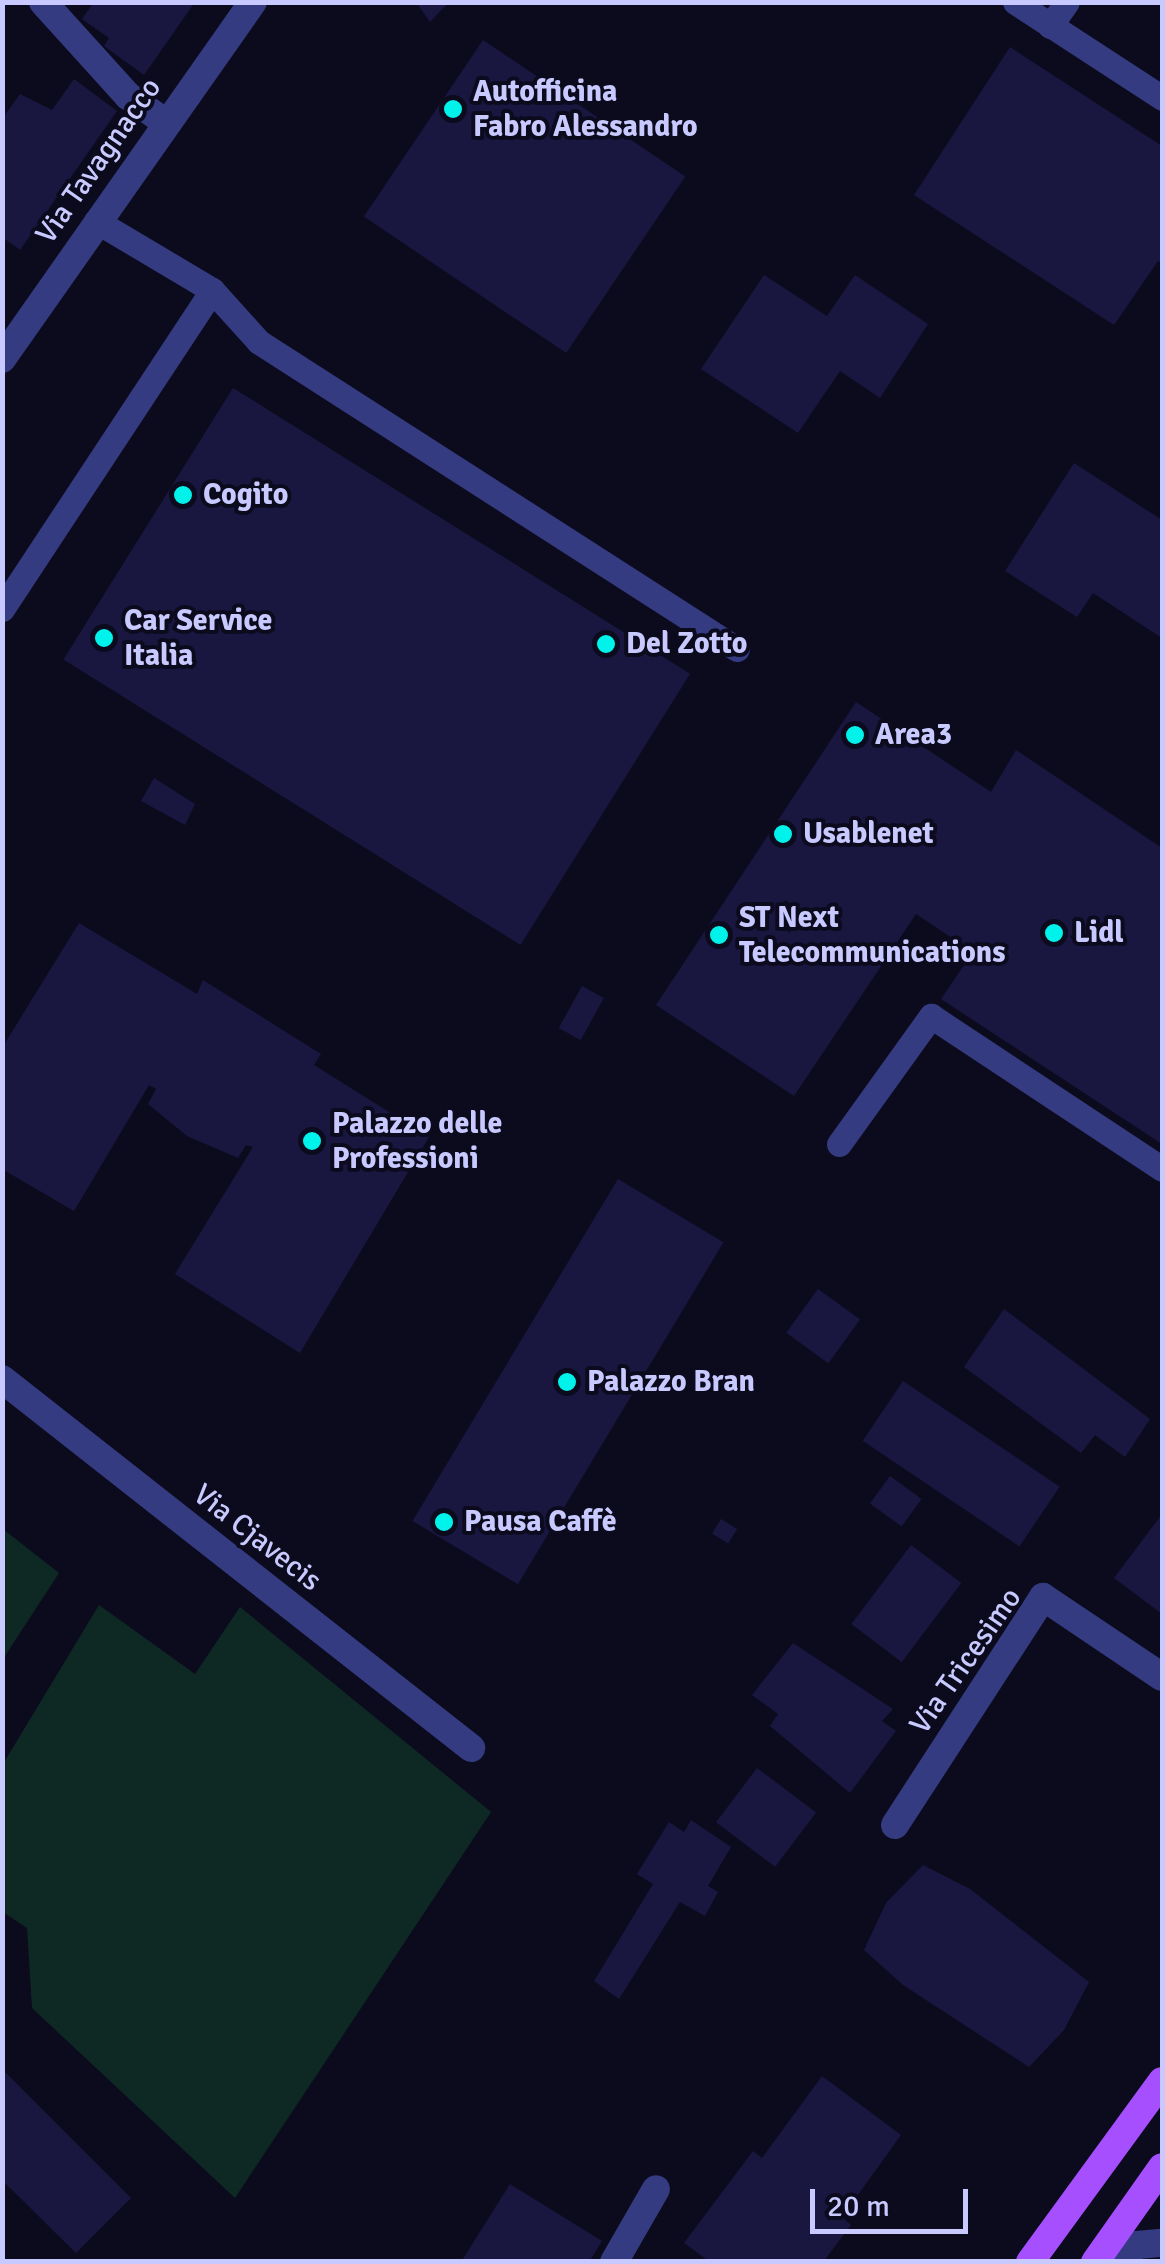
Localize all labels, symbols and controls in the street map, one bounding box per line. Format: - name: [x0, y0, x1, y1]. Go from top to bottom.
- street label: Via Tavagnacco: [29, 71, 169, 251]
- place label: Autofficina Fabro Alessandro: [473, 74, 698, 144]
- marker: Autofficina Fabro Alessandro: [442, 98, 464, 120]
- place label: Cogito: [203, 477, 288, 513]
- marker: Cogito: [172, 484, 194, 506]
- place label: Car Service Italia: [124, 603, 272, 674]
- place label: Del Zotto: [626, 626, 747, 662]
- marker: Car Service Italia: [93, 627, 115, 649]
- marker: Del Zotto: [595, 633, 617, 655]
- place label: Area3: [875, 717, 952, 753]
- marker: Area3: [844, 724, 866, 746]
- place label: Usablenet: [803, 816, 934, 852]
- marker: Usablenet: [772, 823, 794, 845]
- place label: ST Next Telecommunications: [739, 900, 1006, 970]
- place label: Lidl: [1074, 915, 1124, 951]
- marker: Lidl: [1043, 922, 1065, 944]
- marker: ST Next Telecommunications: [708, 924, 730, 946]
- place label: Palazzo delle Professioni: [332, 1106, 502, 1176]
- marker: Palazzo delle Professioni: [301, 1130, 323, 1152]
- place label: Palazzo Bran: [587, 1364, 755, 1400]
- marker: Palazzo Bran: [556, 1371, 578, 1393]
- street label: Via Cjavecis: [186, 1477, 328, 1599]
- place label: Pausa Caffè: [464, 1504, 617, 1540]
- marker: Pausa Caffè: [433, 1511, 455, 1533]
- street label: Via Tricesimo: [903, 1581, 1029, 1741]
- scale bar: [815, 2169, 972, 2231]
- text: 20 m: [827, 2188, 890, 2225]

